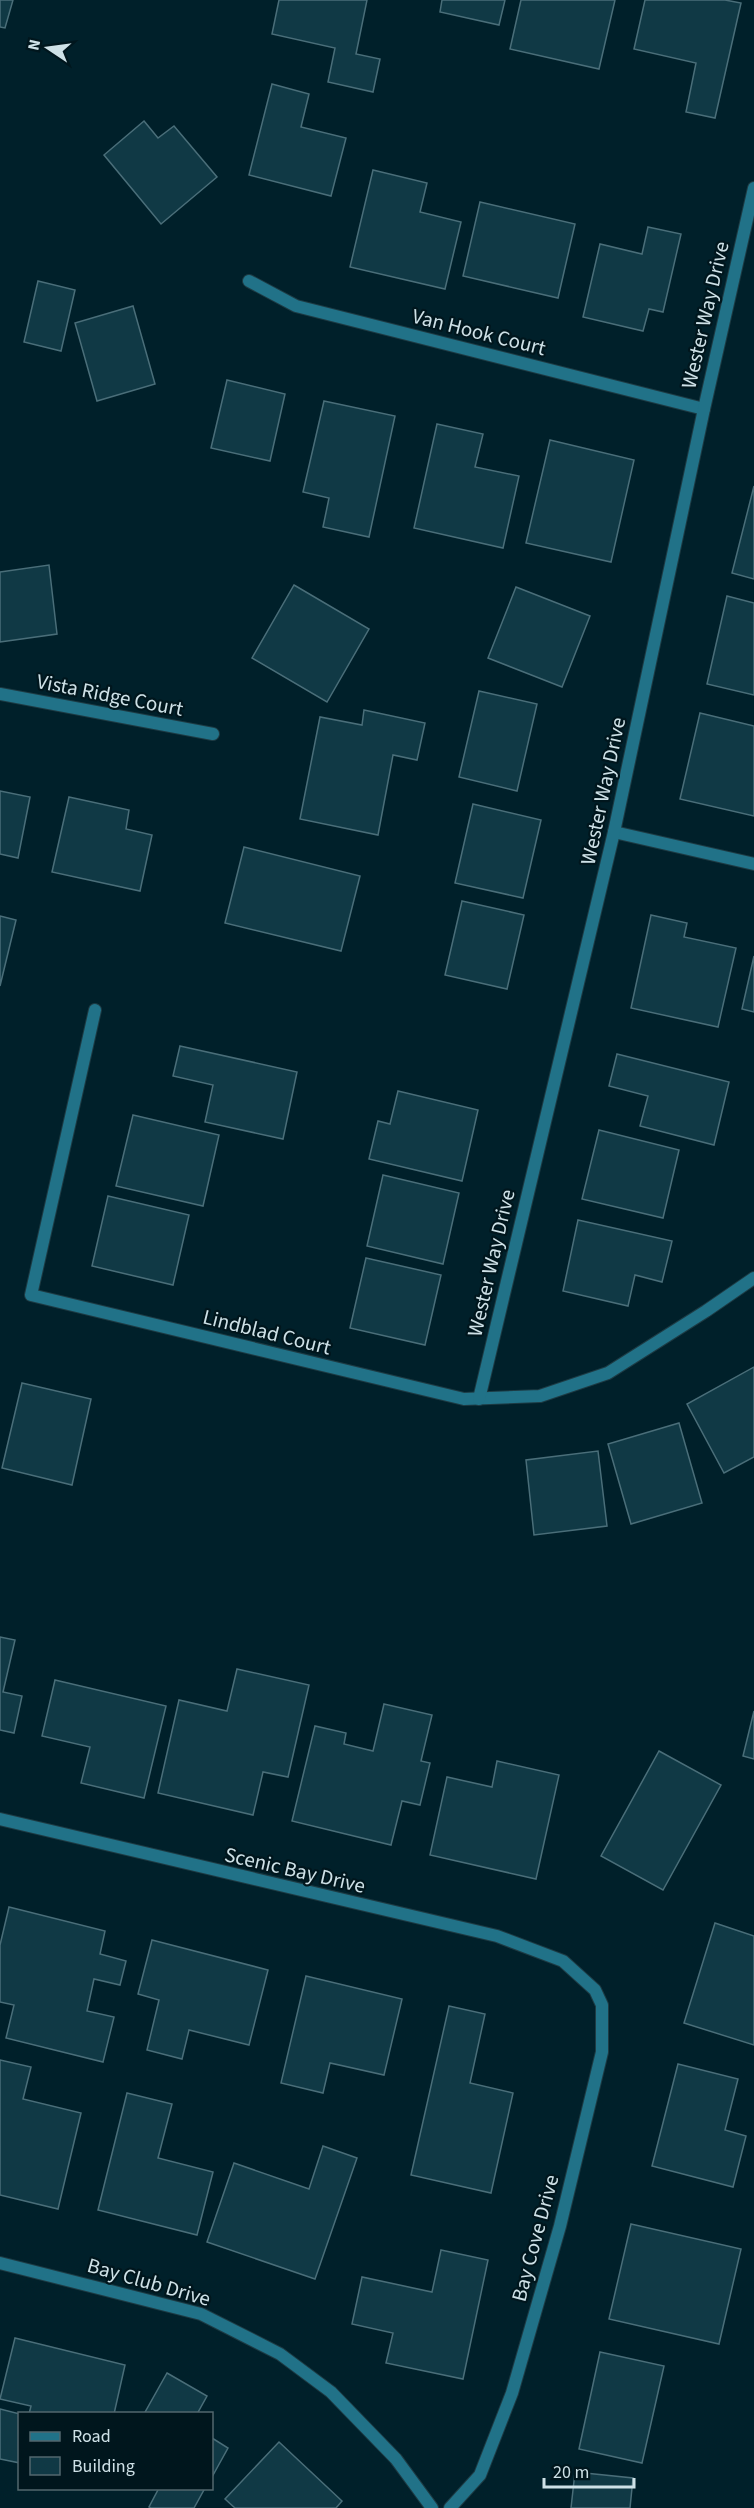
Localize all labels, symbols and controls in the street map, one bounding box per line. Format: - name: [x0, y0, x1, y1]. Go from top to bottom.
- north arrow: [18, 18, 78, 78]
- text: N: [22, 37, 46, 53]
- street label: Wester Way Drive: [673, 238, 737, 392]
- street label: Van Hook Court: [409, 301, 549, 363]
- street label: Vista Ridge Court: [34, 666, 186, 724]
- street label: Wester Way Drive: [573, 714, 633, 868]
- street label: Wester Way Drive: [459, 1186, 523, 1340]
- street label: Lindblad Court: [200, 1302, 334, 1362]
- street label: Scenic Bay Drive: [222, 1839, 368, 1901]
- street label: Bay Cove Drive: [504, 2171, 566, 2305]
- street label: Bay Club Drive: [84, 2250, 214, 2314]
- legend: [18, 2412, 213, 2490]
- text: Road: [72, 2424, 111, 2449]
- scale bar: [544, 2451, 634, 2489]
- text: Building: [72, 2454, 135, 2479]
- text: 20 m: [553, 2460, 589, 2485]

